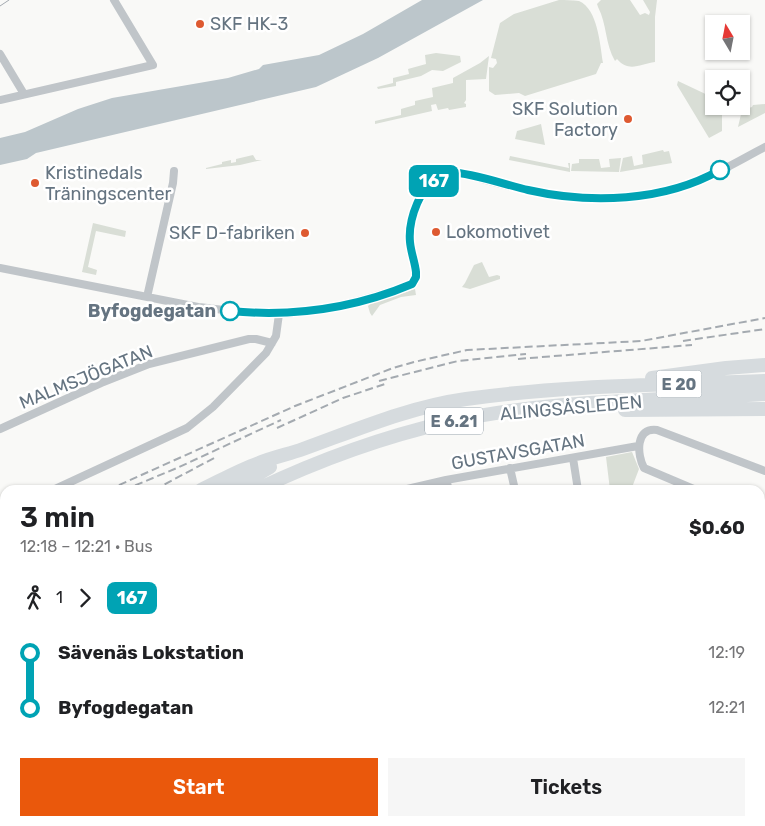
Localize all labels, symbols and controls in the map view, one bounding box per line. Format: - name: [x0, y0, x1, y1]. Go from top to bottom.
- place label: SKF HK-3: [210, 13, 288, 35]
- north arrow: [705, 15, 750, 60]
- map controls: [705, 15, 750, 115]
- marker: SKF HK-3: [194, 18, 206, 30]
- button: locate: [705, 70, 750, 115]
- place label: SKF Solution Factory: [512, 98, 618, 141]
- marker: SKF Solution Factory: [622, 113, 634, 125]
- unlabelled marker: [710, 160, 730, 180]
- place label: Kristinedals Träningscenter: [45, 162, 172, 205]
- line badge: 167: [405, 165, 463, 197]
- text: 167: [419, 170, 449, 192]
- marker: Kristinedals Träningscenter: [29, 177, 41, 189]
- place label: Lokomotivet: [446, 221, 550, 243]
- place label: SKF D-fabriken: [169, 222, 295, 244]
- marker: Lokomotivet: [430, 226, 442, 238]
- marker: SKF D-fabriken: [299, 227, 311, 239]
- place label: Byfogdegatan: [88, 300, 216, 322]
- marker: Byfogdegatan: [220, 301, 240, 321]
- street label: MALMSJÖGATAN: [16, 340, 156, 414]
- road number: E 20: [656, 370, 702, 398]
- street label: ALINGSÅSLEDEN: [499, 391, 643, 425]
- road number: E 6.21: [425, 408, 483, 434]
- street label: GUSTAVSGATAN: [450, 429, 586, 475]
- text: 3 min: [20, 501, 95, 534]
- text: $0.60: [689, 516, 745, 539]
- text: 12:18 – 12:21 · Bus: [20, 537, 153, 556]
- icon: walk: [20, 584, 48, 612]
- icon: forward: [71, 584, 99, 612]
- text: 167: [117, 587, 147, 609]
- text: 1: [56, 588, 63, 607]
- text: Sävenäs Lokstation: [58, 641, 244, 664]
- text: 12:19: [708, 643, 745, 662]
- text: Byfogdegatan: [58, 696, 193, 719]
- text: 12:21: [708, 698, 745, 717]
- button: Start: [20, 758, 378, 816]
- button: Tickets: [388, 758, 745, 816]

